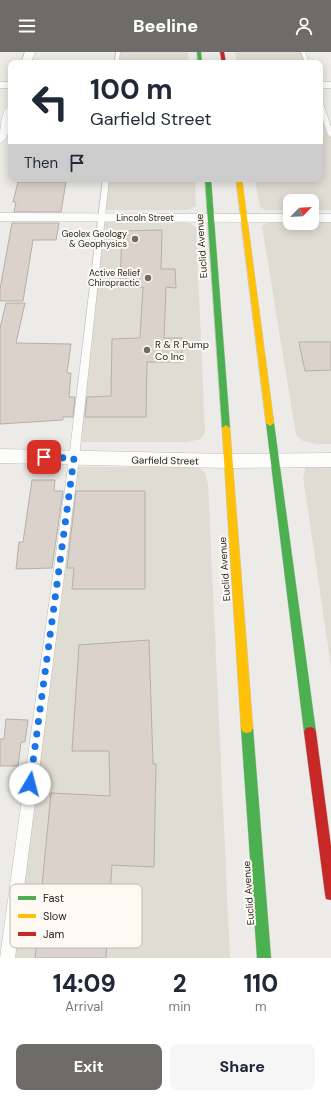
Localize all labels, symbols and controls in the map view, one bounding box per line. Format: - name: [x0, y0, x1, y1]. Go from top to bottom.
- text: Beeline: [133, 14, 198, 38]
- icon: menu: [16, 15, 38, 37]
- icon: person: [293, 15, 315, 37]
- text: 100 m: [90, 71, 173, 108]
- icon: left: [24, 76, 76, 128]
- text: Garfield Street: [90, 107, 212, 131]
- icon: arrive: [66, 152, 88, 174]
- text: Then: [24, 153, 58, 173]
- north arrow: [283, 194, 319, 230]
- map controls: [283, 194, 319, 230]
- street label: Lincoln Street: [116, 212, 174, 224]
- street label: Euclid Avenue: [193, 213, 210, 279]
- place label: Geolex Geology & Geophysics: [62, 228, 127, 250]
- marker: Geolex Geology & Geophysics: [130, 234, 140, 244]
- place label: Active Relief Chiropractic: [88, 267, 140, 289]
- marker: Active Relief Chiropractic: [143, 273, 153, 283]
- place label: R & R Pump Co Inc: [155, 338, 209, 363]
- marker: R & R Pump Co Inc: [142, 345, 152, 355]
- pin: [27, 440, 61, 474]
- icon: arrive: [33, 446, 55, 468]
- street label: Garfield Street: [131, 453, 199, 468]
- street label: Euclid Avenue: [216, 536, 233, 602]
- position arrow: [9, 763, 51, 805]
- street label: Euclid Avenue: [240, 860, 257, 926]
- legend: [10, 884, 142, 948]
- text: Fast: [43, 891, 64, 905]
- text: Slow: [43, 909, 67, 923]
- text: Jam: [43, 927, 64, 941]
- text: 14:09: [53, 968, 116, 999]
- text: 2: [173, 968, 187, 999]
- text: 110: [244, 968, 278, 999]
- text: Arrival: [65, 998, 103, 1015]
- text: min: [169, 998, 191, 1015]
- text: m: [255, 998, 267, 1015]
- button: Exit: [16, 1044, 162, 1090]
- button: Share: [170, 1044, 315, 1090]

